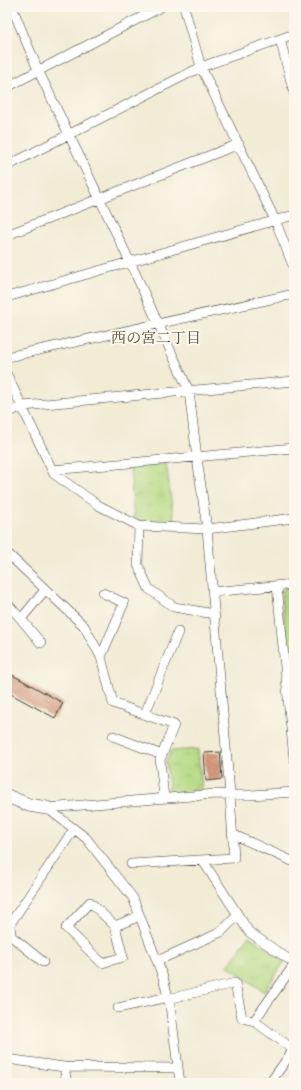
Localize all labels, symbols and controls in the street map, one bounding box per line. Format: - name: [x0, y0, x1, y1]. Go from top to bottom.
- district label: 西の宮二丁目: [111, 329, 201, 348]

